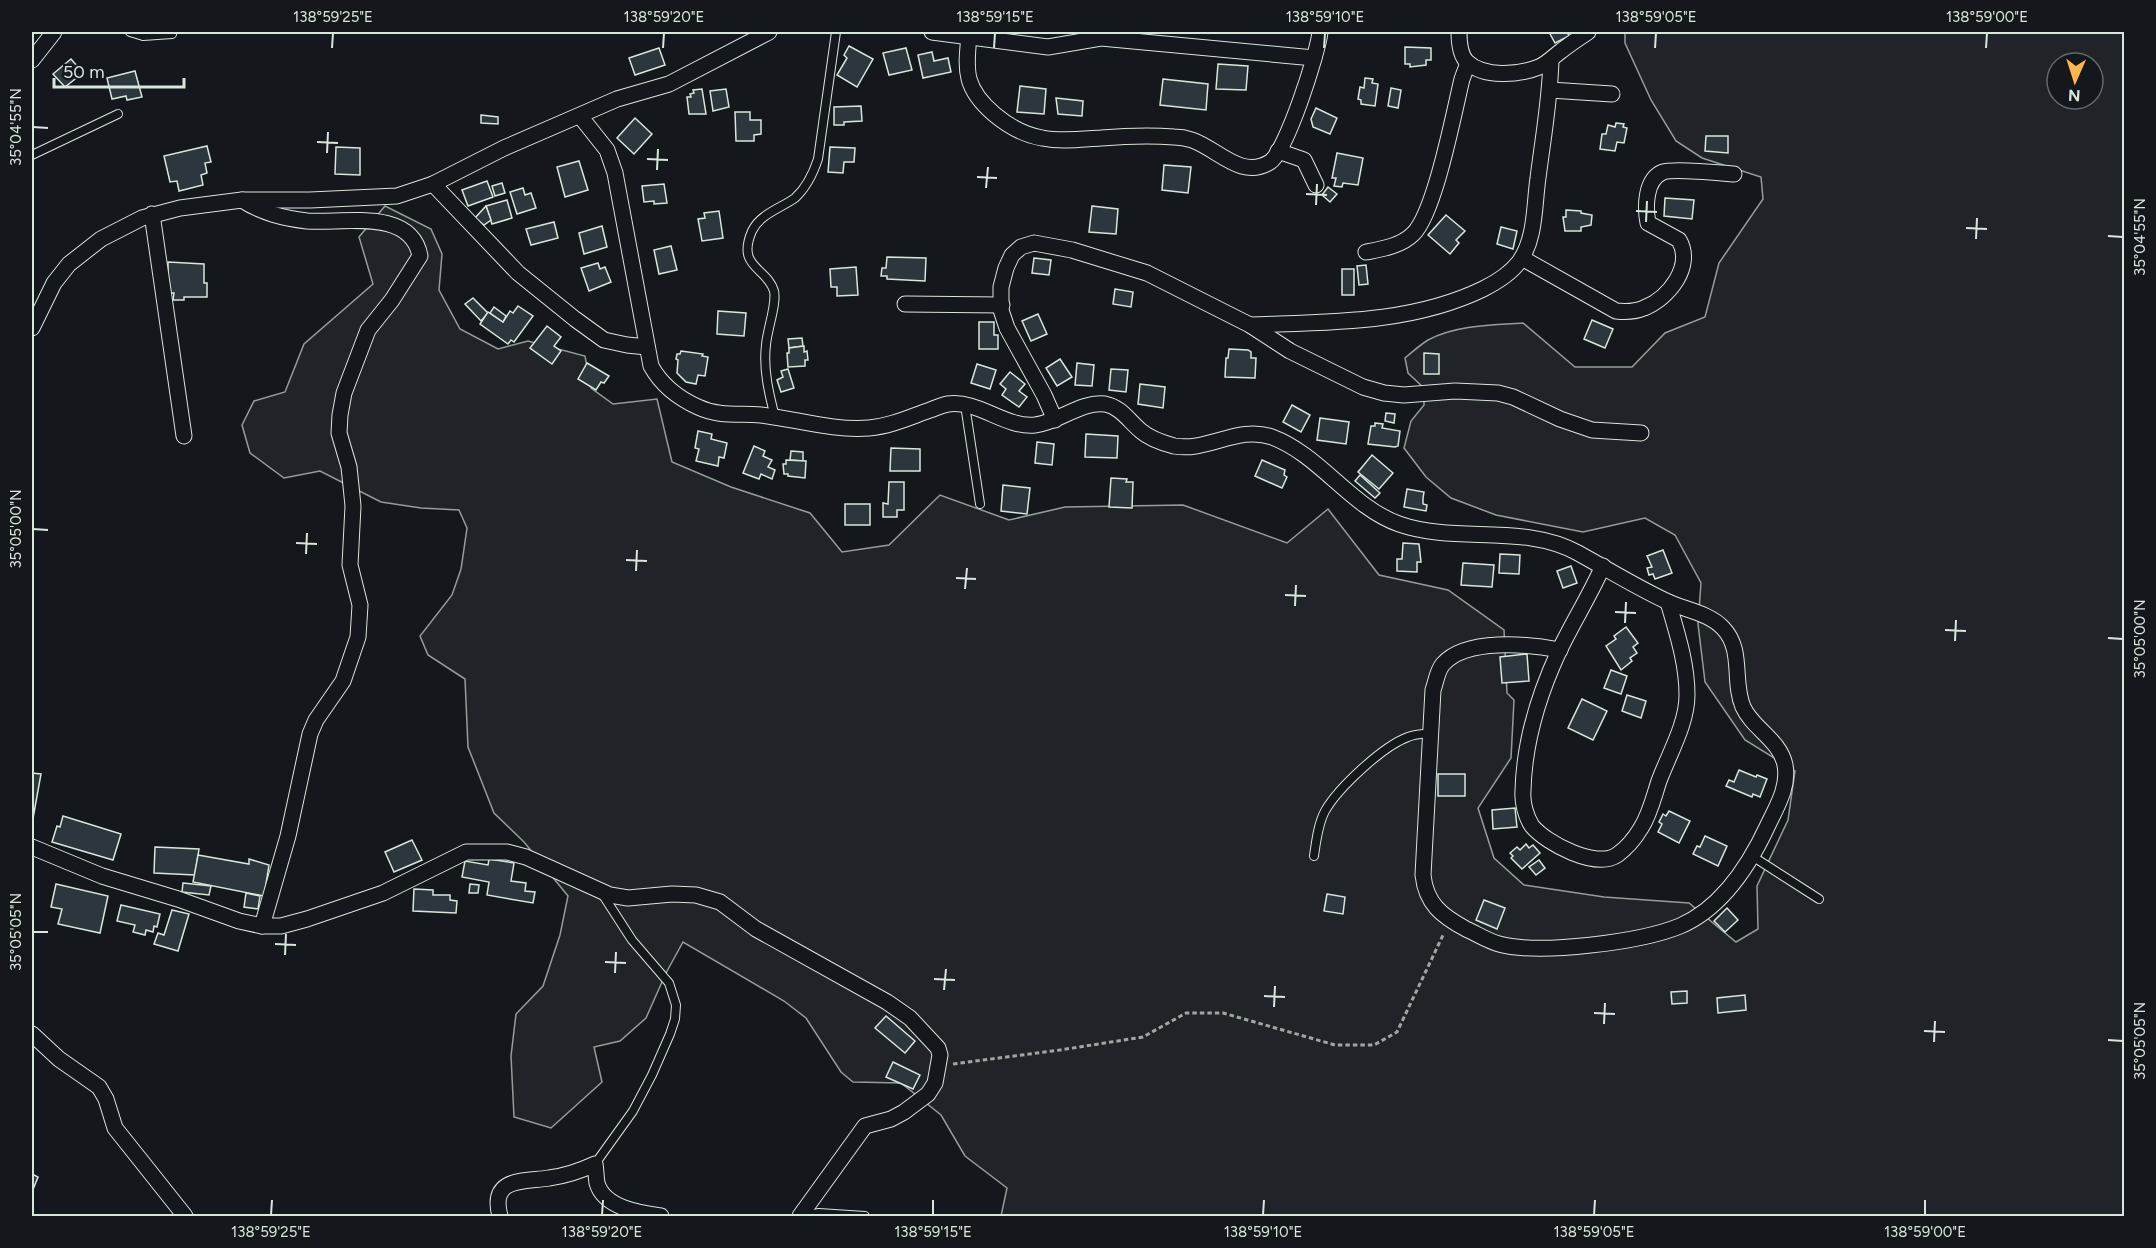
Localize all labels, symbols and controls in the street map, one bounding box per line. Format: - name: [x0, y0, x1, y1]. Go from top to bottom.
- text: 138°59'25"E: [293, 8, 373, 26]
- text: 138°59'20"E: [624, 8, 704, 26]
- text: 138°59'15"E: [956, 8, 1034, 26]
- text: 138°59'10"E: [1286, 8, 1364, 26]
- text: 138°59'05"E: [1615, 8, 1697, 26]
- text: 138°59'00"E: [1946, 8, 2028, 26]
- scale bar: [54, 51, 184, 89]
- north arrow: [2045, 51, 2105, 111]
- text: 50 m: [63, 61, 105, 83]
- text: N: [2068, 86, 2081, 105]
- text: 35°04'55"N: [7, 88, 25, 166]
- text: 35°04'55"N: [2131, 198, 2149, 276]
- text: 35°05'00"N: [7, 489, 25, 569]
- text: 35°05'00"N: [2131, 599, 2149, 679]
- text: 35°05'05"N: [7, 893, 25, 971]
- text: 35°05'05"N: [2131, 1002, 2149, 1080]
- text: 138°59'25"E: [231, 1223, 311, 1241]
- text: 138°59'20"E: [562, 1223, 642, 1241]
- text: 138°59'15"E: [894, 1223, 972, 1241]
- text: 138°59'10"E: [1224, 1223, 1302, 1241]
- text: 138°59'05"E: [1553, 1223, 1635, 1241]
- text: 138°59'00"E: [1884, 1223, 1966, 1241]

